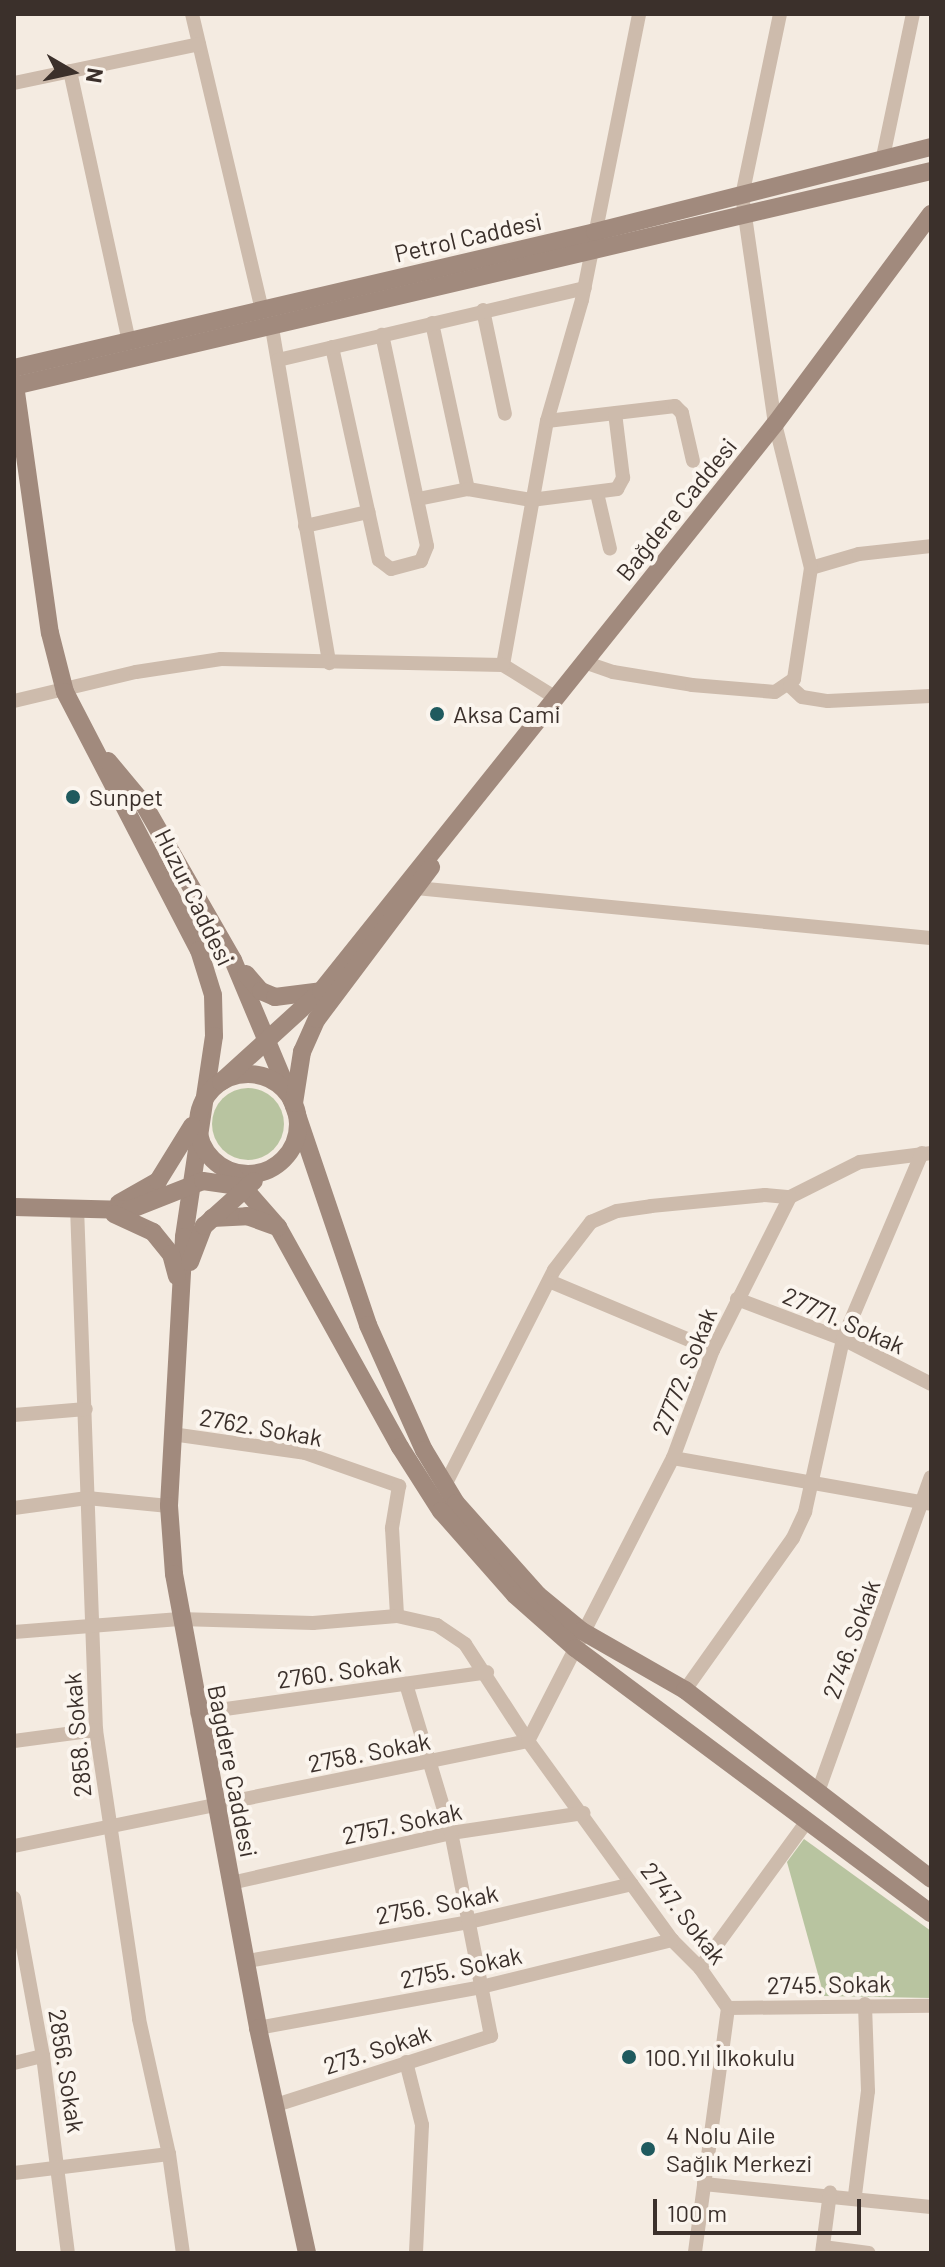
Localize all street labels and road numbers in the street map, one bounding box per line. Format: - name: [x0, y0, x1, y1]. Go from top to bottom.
- street label: Petrol Caddesi: [392, 206, 544, 268]
- street label: Bağdere Caddesi: [610, 432, 742, 586]
- street label: Huzur Caddesi: [149, 824, 241, 970]
- street label: 27771. Sokak: [779, 1280, 909, 1360]
- street label: 27772. Sokak: [645, 1303, 723, 1439]
- street label: 2762. Sokak: [197, 1402, 325, 1452]
- street label: 2746. Sokak: [816, 1576, 886, 1702]
- street label: 2760. Sokak: [275, 1648, 403, 1694]
- street label: 2858. Sokak: [57, 1672, 97, 1798]
- street label: Bagdere Caddesi: [202, 1682, 264, 1860]
- street label: 2758. Sokak: [306, 1726, 432, 1778]
- street label: 2757. Sokak: [340, 1796, 464, 1850]
- street label: 2747. Sokak: [635, 1856, 733, 1970]
- street label: 2756. Sokak: [374, 1878, 500, 1930]
- street label: 2755. Sokak: [398, 1940, 524, 1994]
- street label: 2745. Sokak: [767, 1969, 891, 1999]
- street label: 2856. Sokak: [43, 2007, 91, 2135]
- street label: 273. Sokak: [320, 2018, 434, 2080]

